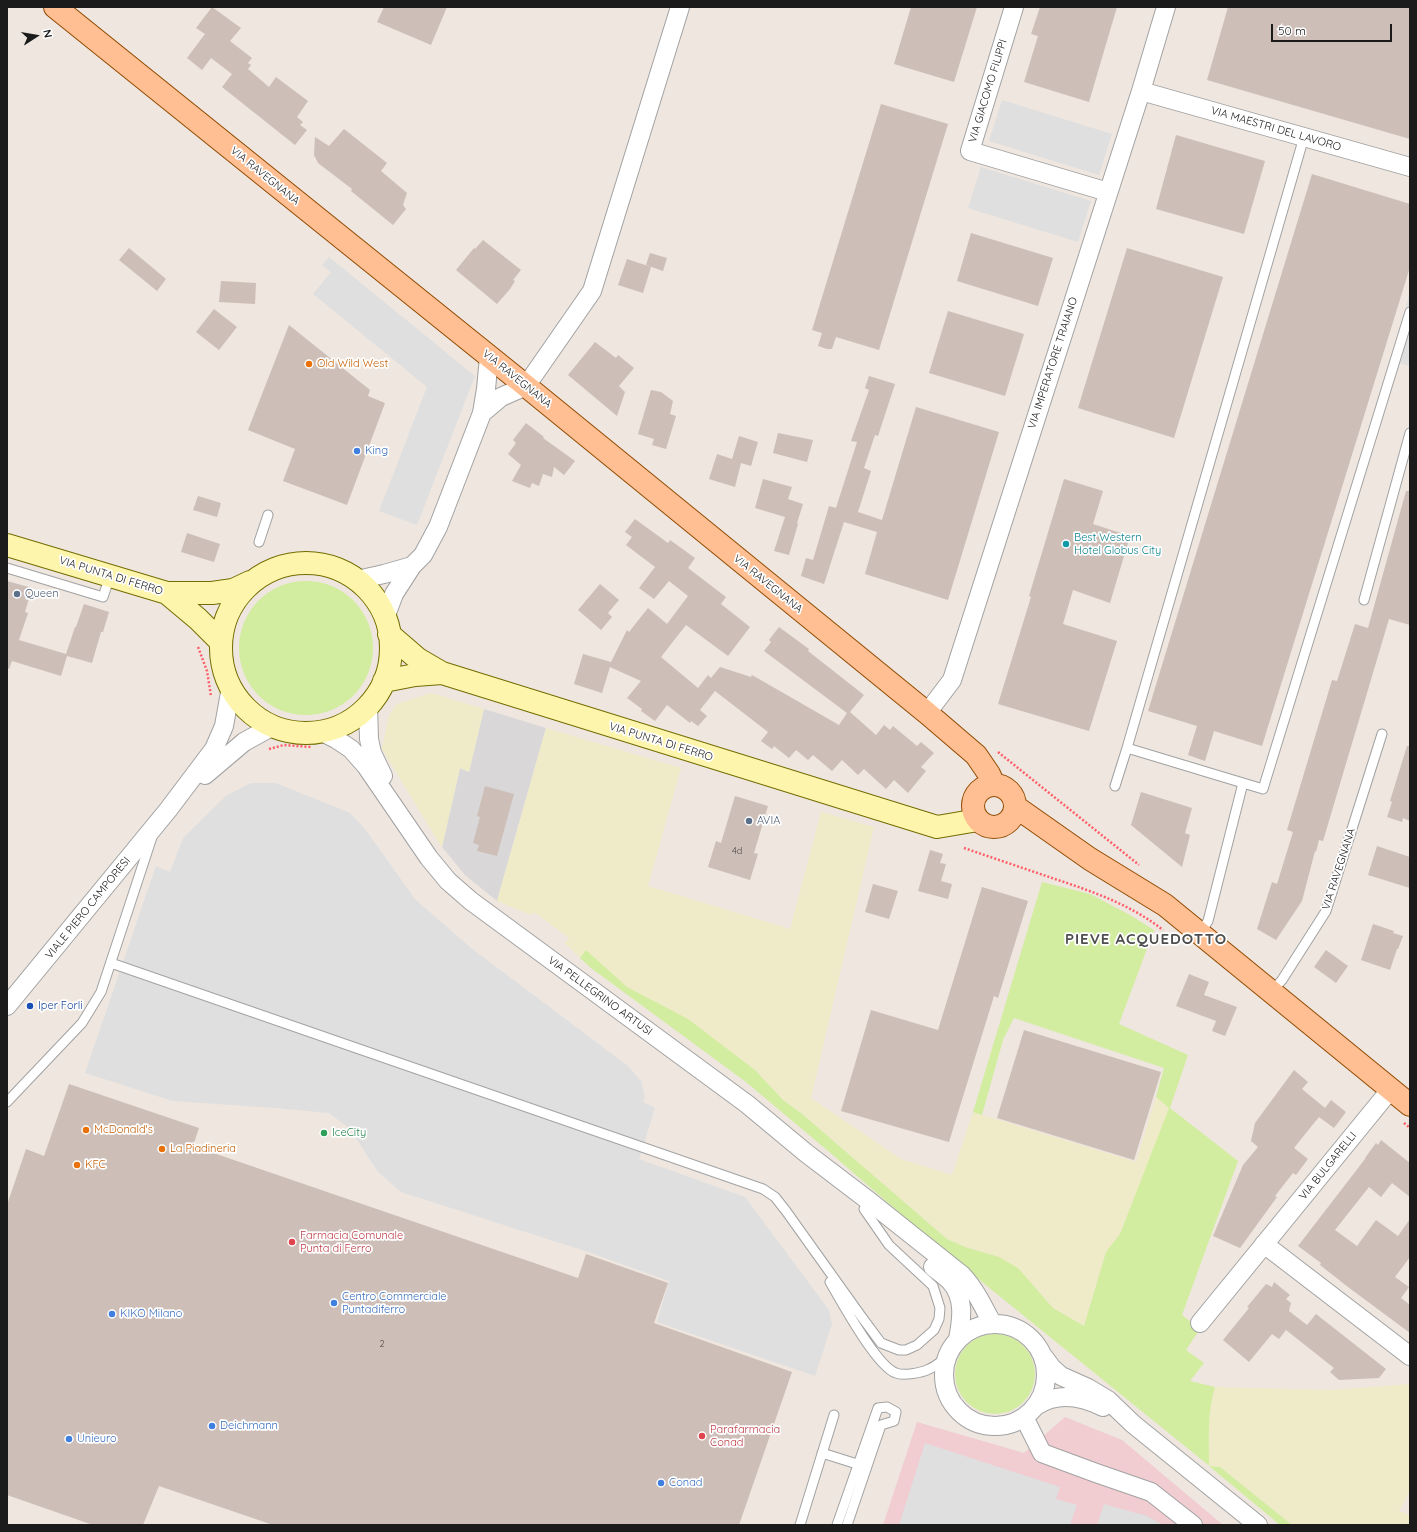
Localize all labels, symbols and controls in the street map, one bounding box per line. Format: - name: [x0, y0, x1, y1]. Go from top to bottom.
- north arrow: [16, 16, 56, 56]
- scale bar: [1273, 16, 1394, 42]
- text: 50 m: [1278, 23, 1306, 38]
- text: N: [40, 28, 55, 39]
- street label: VIA GIACOMO FILIPPI: [966, 38, 1010, 144]
- street label: VIA MAESTRI DEL LAVORO: [1209, 104, 1343, 154]
- street label: VIA RAVEGNANA: [228, 144, 302, 208]
- street label: VIA IMPERATORE TRAIANO: [1025, 295, 1081, 431]
- street label: VIA RAVEGNANA: [480, 347, 554, 411]
- place label: Old Wild West: [317, 357, 388, 371]
- marker: Old Wild West: [304, 359, 314, 369]
- place label: King: [365, 444, 388, 458]
- marker: King: [352, 446, 362, 456]
- place label: Best Western Hotel Globus City: [1074, 531, 1161, 557]
- marker: Best Western Hotel Globus City: [1061, 539, 1071, 549]
- street label: VIA RAVEGNANA: [731, 552, 805, 616]
- street label: VIA PUNTA DI FERRO: [57, 554, 165, 598]
- place label: Queen: [25, 587, 59, 601]
- marker: Queen: [12, 589, 22, 599]
- street label: VIA PUNTA DI FERRO: [607, 720, 715, 764]
- place label: AVIA: [757, 814, 780, 828]
- marker: AVIA: [744, 816, 754, 826]
- street label: VIA RAVEGNANA: [1320, 826, 1358, 912]
- house number: 4d: [732, 846, 742, 856]
- street label: VIALE PIERO CAMPORESI: [43, 854, 133, 962]
- district label: PIEVE ACQUEDOTTO: [1065, 930, 1227, 948]
- street label: VIA PELLEGRINO ARTUSI: [545, 954, 655, 1038]
- place label: Iper Forli: [38, 999, 83, 1013]
- marker: Iper Forli: [25, 1001, 35, 1011]
- place label: McDonald's: [94, 1123, 153, 1137]
- marker: McDonald's: [81, 1125, 91, 1135]
- place label: IceCity: [332, 1126, 366, 1140]
- marker: IceCity: [319, 1128, 329, 1138]
- street label: VIA BULGARELLI: [1297, 1129, 1359, 1203]
- place label: La Piadineria: [170, 1142, 236, 1156]
- marker: La Piadineria: [157, 1144, 167, 1154]
- place label: KFC: [85, 1158, 106, 1172]
- marker: KFC: [72, 1160, 82, 1170]
- place label: Farmacia Comunale Punta di Ferro: [300, 1229, 403, 1255]
- marker: Farmacia Comunale Punta di Ferro: [287, 1237, 297, 1247]
- place label: Centro Commerciale Puntadiferro: [342, 1290, 447, 1316]
- marker: Centro Commerciale Puntadiferro: [329, 1298, 339, 1308]
- place label: KIKO Milano: [120, 1307, 182, 1321]
- marker: KIKO Milano: [107, 1309, 117, 1319]
- house number: 2: [380, 1339, 384, 1349]
- place label: Deichmann: [220, 1419, 278, 1433]
- marker: Deichmann: [207, 1421, 217, 1431]
- place label: Parafarmacia Conad: [710, 1423, 780, 1449]
- marker: Parafarmacia Conad: [697, 1431, 707, 1441]
- place label: Unieuro: [77, 1432, 117, 1446]
- marker: Unieuro: [64, 1434, 74, 1444]
- place label: Conad: [669, 1476, 703, 1490]
- marker: Conad: [656, 1478, 666, 1488]

